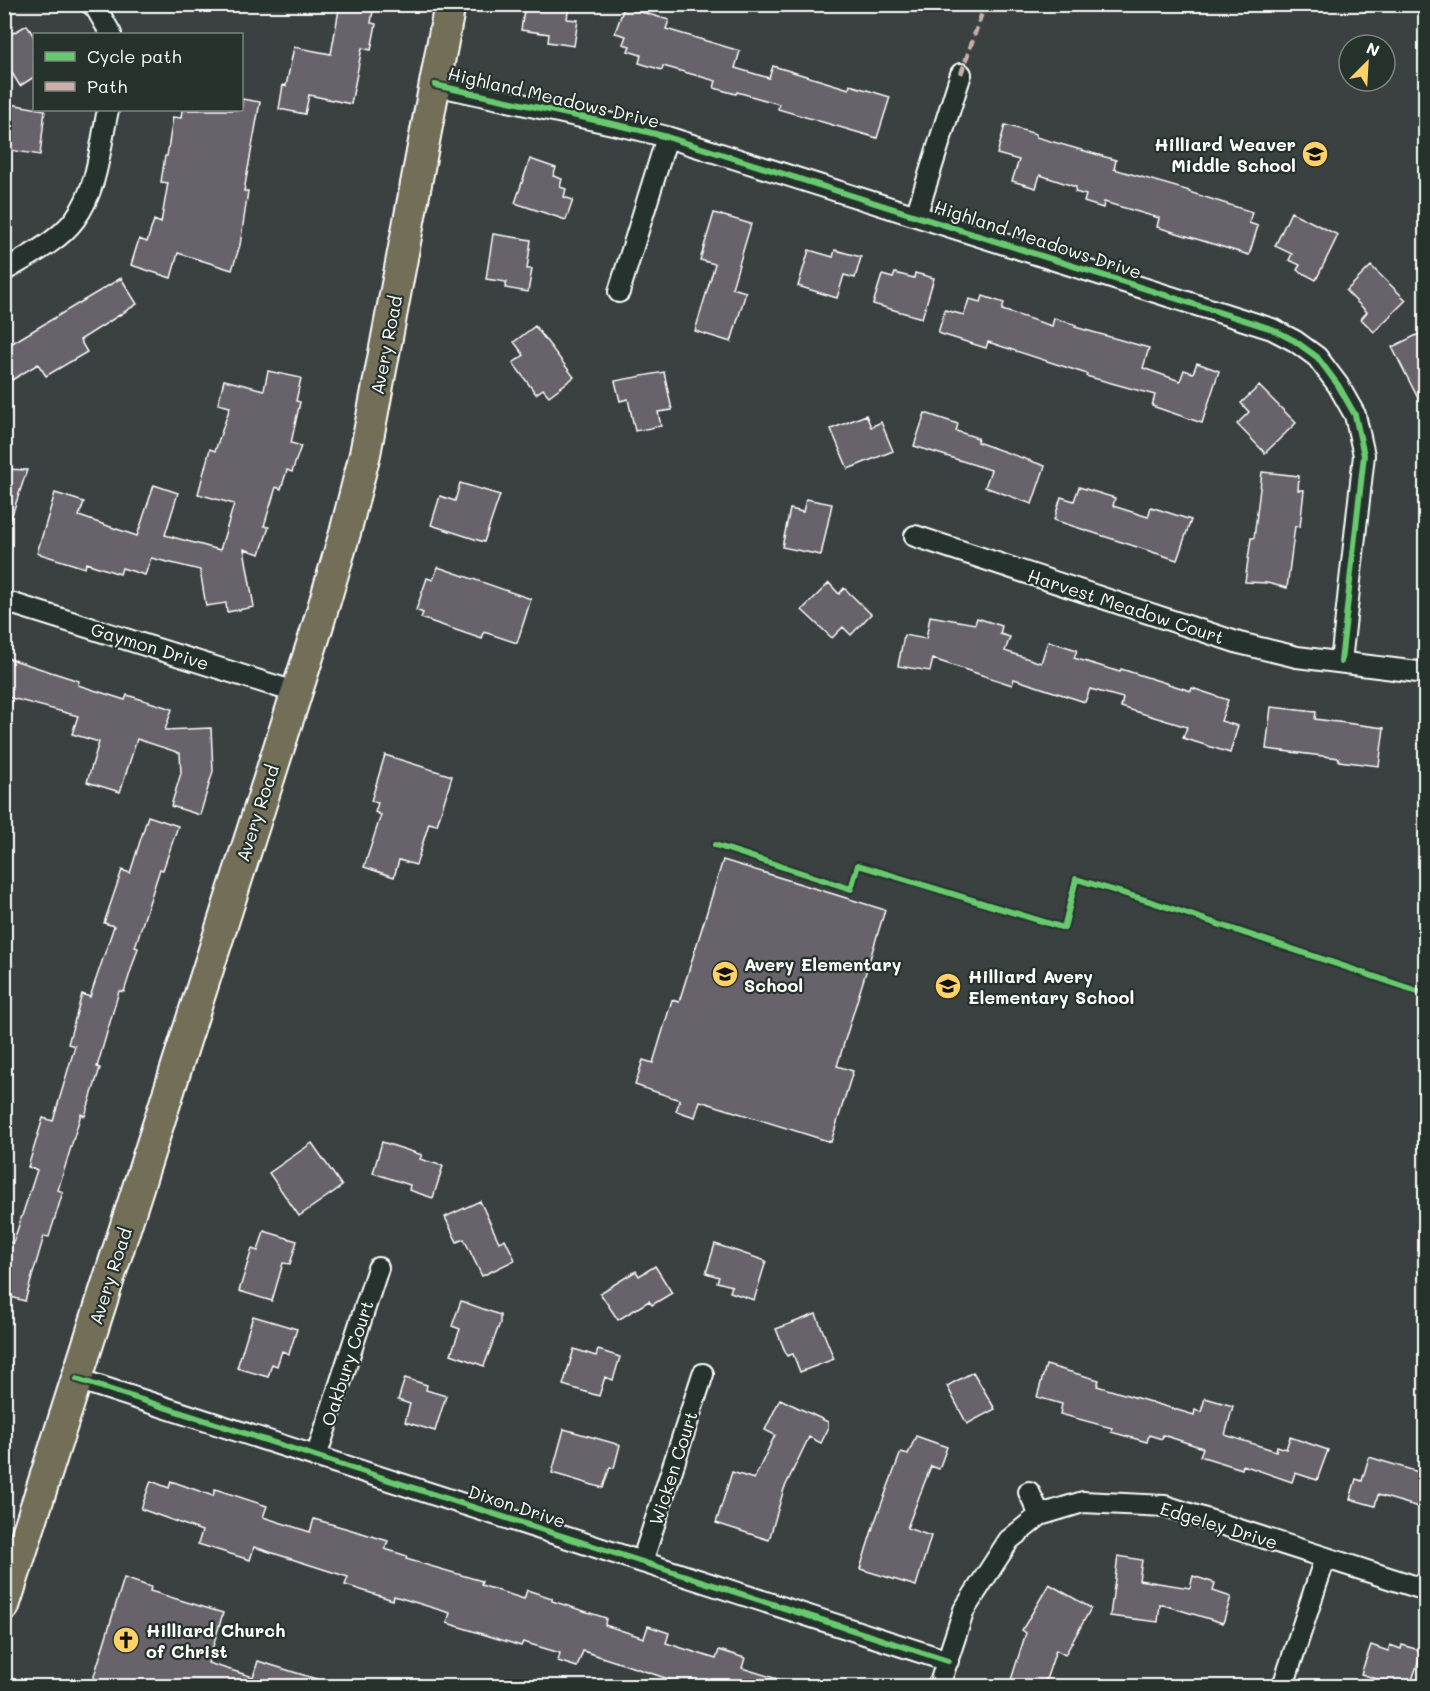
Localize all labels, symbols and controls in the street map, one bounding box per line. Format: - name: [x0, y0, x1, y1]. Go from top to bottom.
- legend: [33, 33, 243, 111]
- north arrow: [1337, 33, 1397, 93]
- text: N: [1363, 37, 1383, 61]
- text: Cycle path: [87, 44, 182, 68]
- street label: Highland Meadows Drive: [446, 61, 662, 133]
- text: Path: [87, 74, 127, 98]
- place label: Hilliard Weaver Middle School: [1154, 132, 1296, 177]
- school or university icon: Hilliard Weaver Middle School: [1300, 139, 1330, 169]
- street label: Highland Meadows Drive: [931, 194, 1145, 284]
- street label: Avery Road: [365, 293, 407, 397]
- street label: Harvest Meadow Court: [1025, 563, 1227, 649]
- street label: Gaymon Drive: [88, 617, 212, 675]
- street label: Avery Road: [230, 762, 284, 864]
- place label: Avery Elementary School: [744, 952, 902, 997]
- school or university icon: Avery Elementary School: [710, 959, 740, 989]
- place label: Hilliard Avery Elementary School: [968, 964, 1134, 1009]
- school or university icon: Hilliard Avery Elementary School: [933, 971, 963, 1001]
- street label: Avery Road: [83, 1225, 137, 1327]
- street label: Oakbury Court: [315, 1297, 379, 1429]
- street label: Wicken Court: [643, 1408, 703, 1528]
- street label: Dixon Drive: [465, 1479, 569, 1533]
- street label: Edgeley Drive: [1157, 1496, 1281, 1554]
- place label: Hilliard Church of Christ: [146, 1618, 285, 1663]
- church icon: Hilliard Church of Christ: [111, 1625, 141, 1655]

